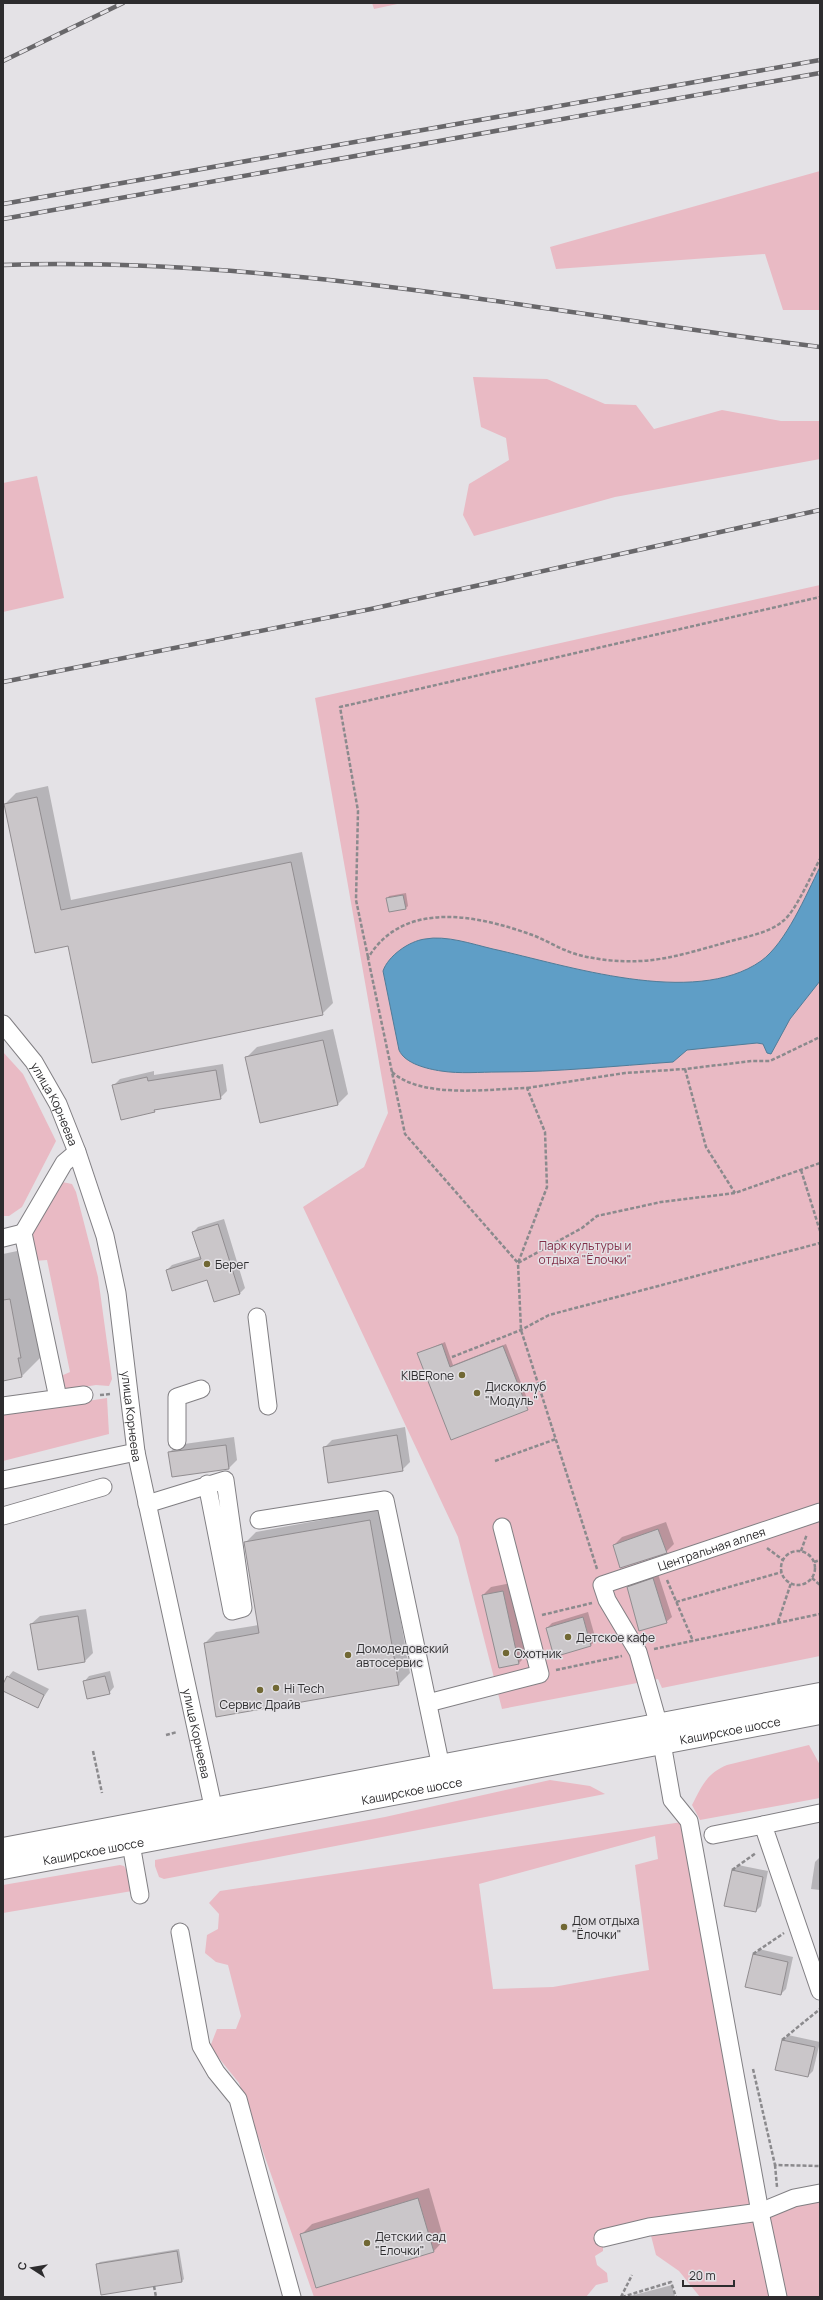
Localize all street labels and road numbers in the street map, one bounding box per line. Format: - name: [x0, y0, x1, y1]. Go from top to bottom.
- street label: улица Корнеева: [27, 1059, 82, 1148]
- street label: улица Корнеева: [118, 1370, 146, 1463]
- street label: Центральная аллея: [655, 1522, 767, 1574]
- street label: улица Корнеева: [179, 1687, 215, 1780]
- street label: Каширское шоссе: [678, 1712, 782, 1748]
- street label: Каширское шоссе: [360, 1773, 464, 1808]
- street label: Каширское шоссе: [42, 1833, 145, 1869]

